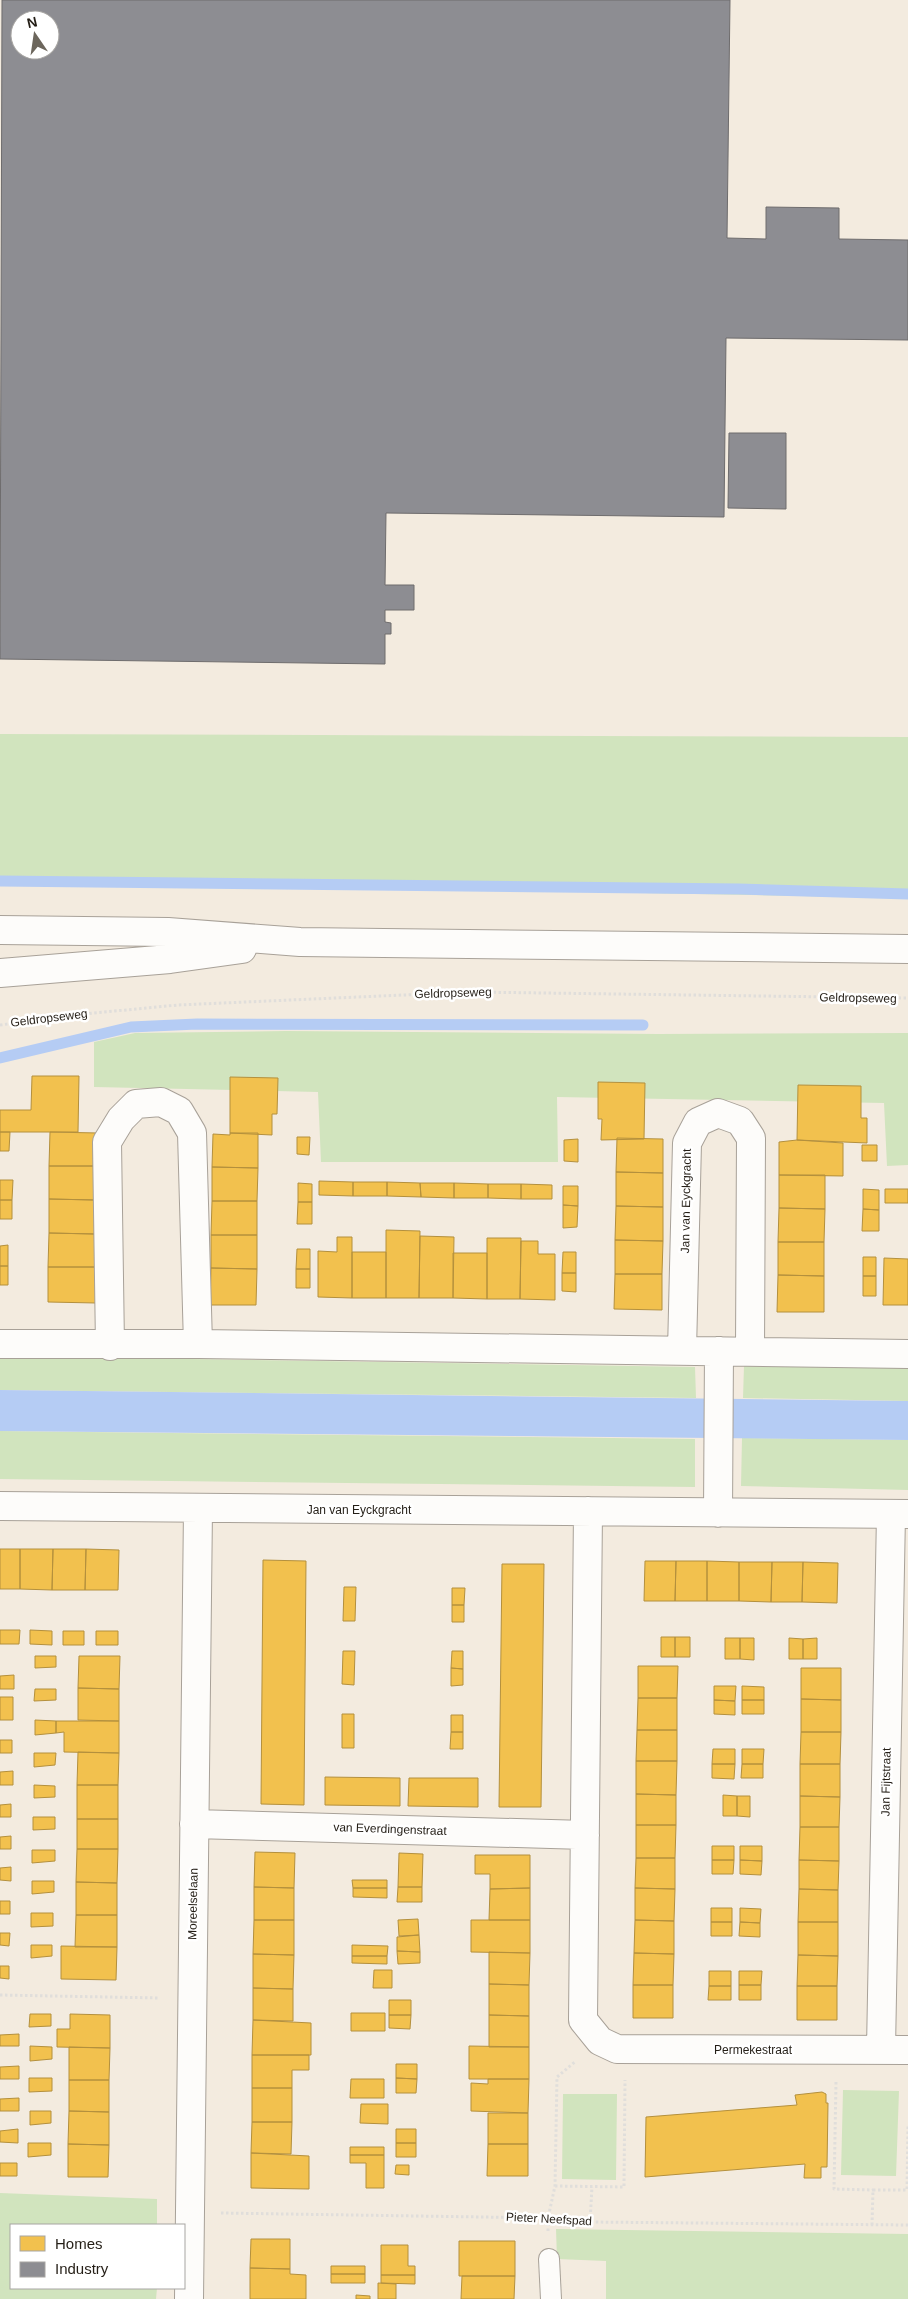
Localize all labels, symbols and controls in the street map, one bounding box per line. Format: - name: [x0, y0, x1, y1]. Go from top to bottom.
- north arrow: [10, 10, 60, 60]
- text: N: [25, 13, 39, 31]
- street label: Geldropseweg: [414, 985, 492, 1001]
- street label: Geldropseweg: [819, 990, 897, 1006]
- street label: Geldropseweg: [10, 1006, 88, 1030]
- street label: Jan van Eyckgracht: [678, 1148, 694, 1253]
- street label: Jan van Eyckgracht: [307, 1503, 412, 1517]
- street label: Jan Fijtstraat: [878, 1747, 894, 1816]
- street label: van Everdingenstraat: [333, 1820, 448, 1838]
- street label: Moreelselaan: [185, 1868, 201, 1940]
- street label: Permekestraat: [714, 2043, 793, 2057]
- street label: Pieter Neefspad: [506, 2210, 592, 2228]
- legend: [10, 2224, 185, 2289]
- text: Homes: [55, 2235, 103, 2252]
- text: Industry: [55, 2260, 109, 2277]

